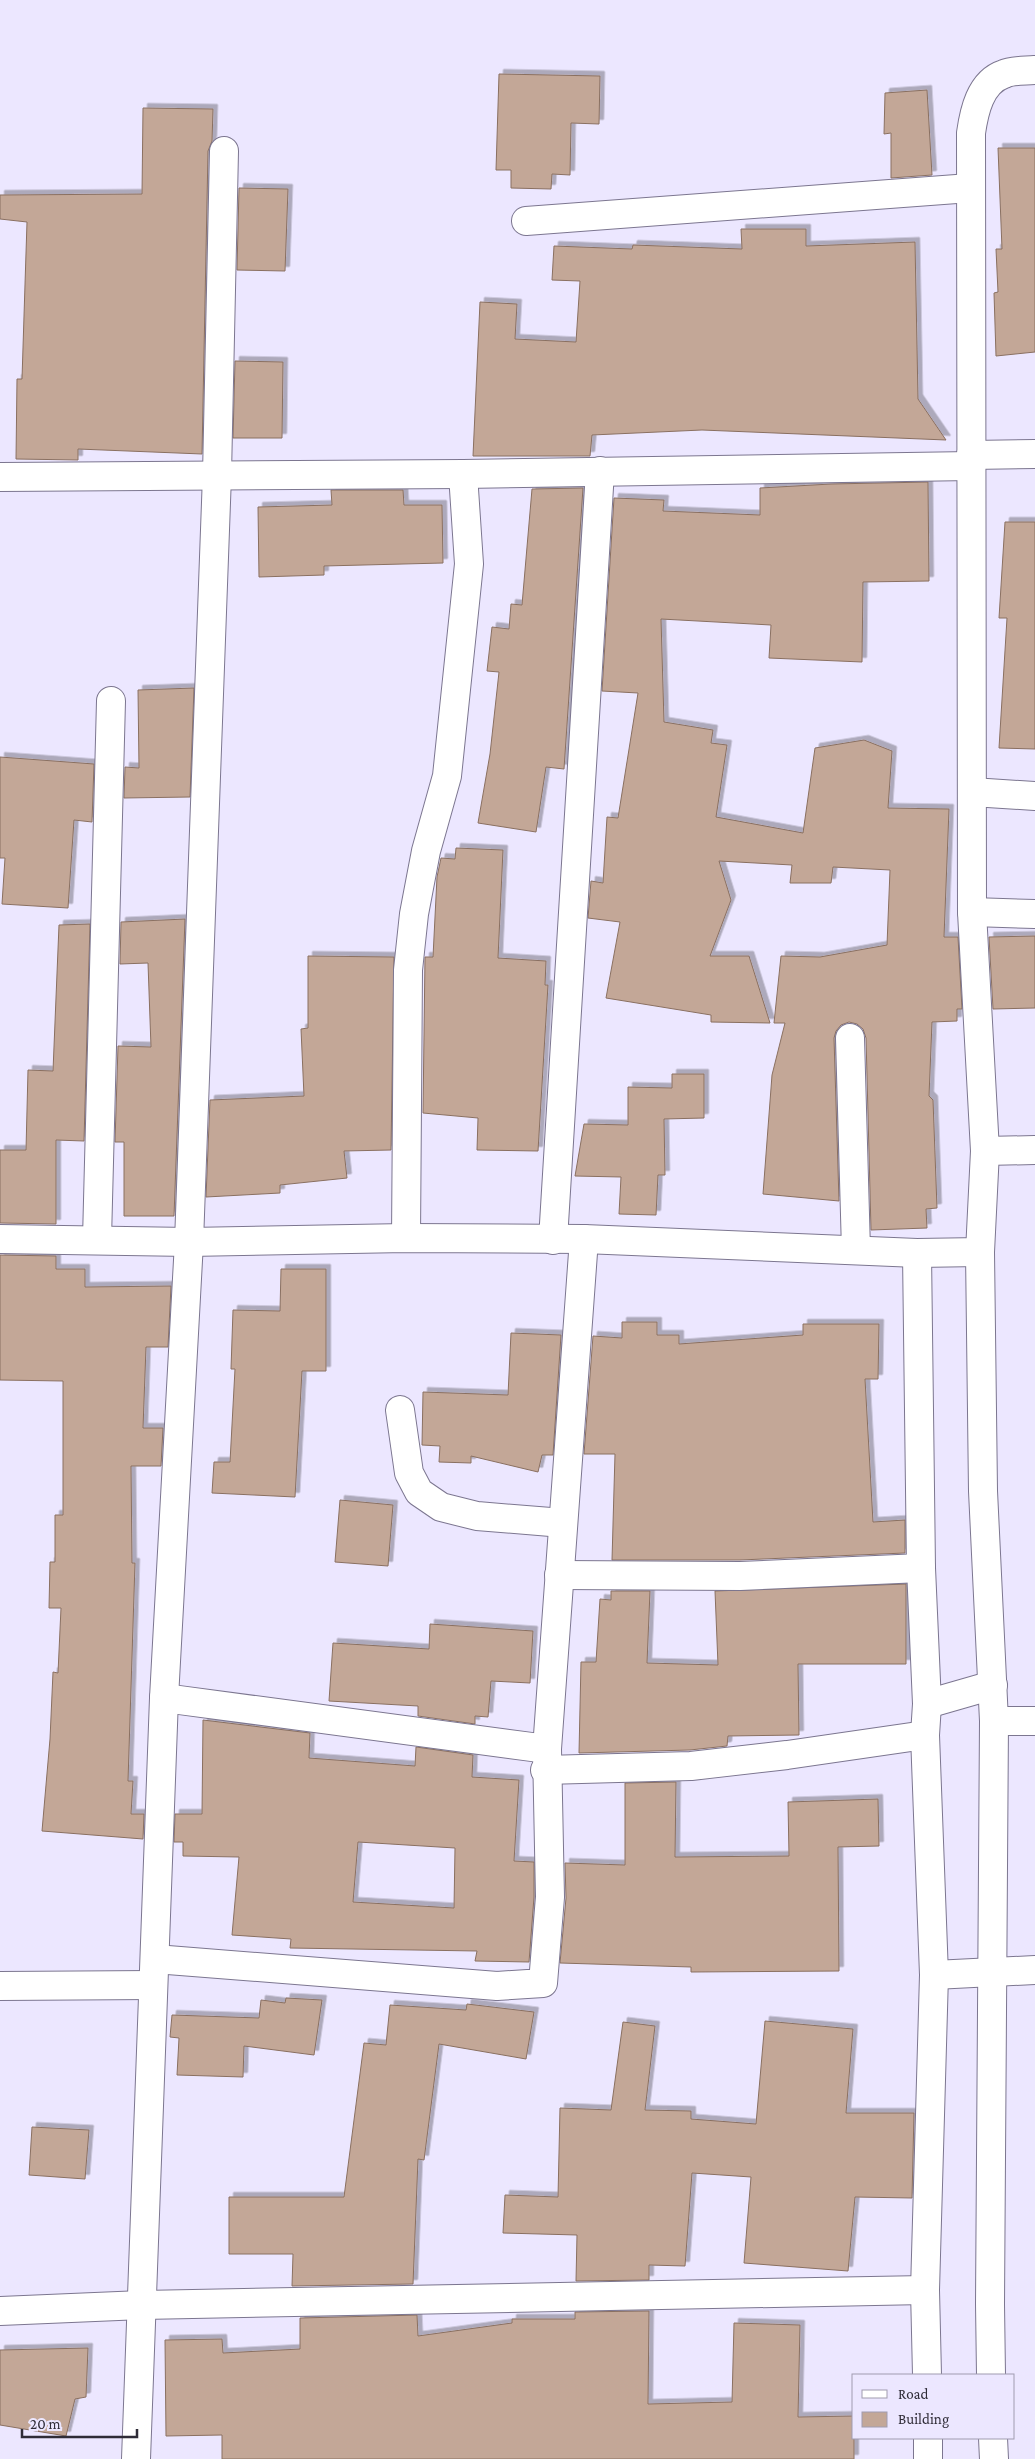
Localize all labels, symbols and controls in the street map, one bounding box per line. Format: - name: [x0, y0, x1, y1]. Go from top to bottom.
- legend: [852, 2374, 1015, 2439]
- text: Road: [898, 2386, 929, 2402]
- scale bar: [22, 2406, 138, 2438]
- text: Building: [898, 2411, 949, 2428]
- text: 20 m: [30, 2416, 61, 2432]

